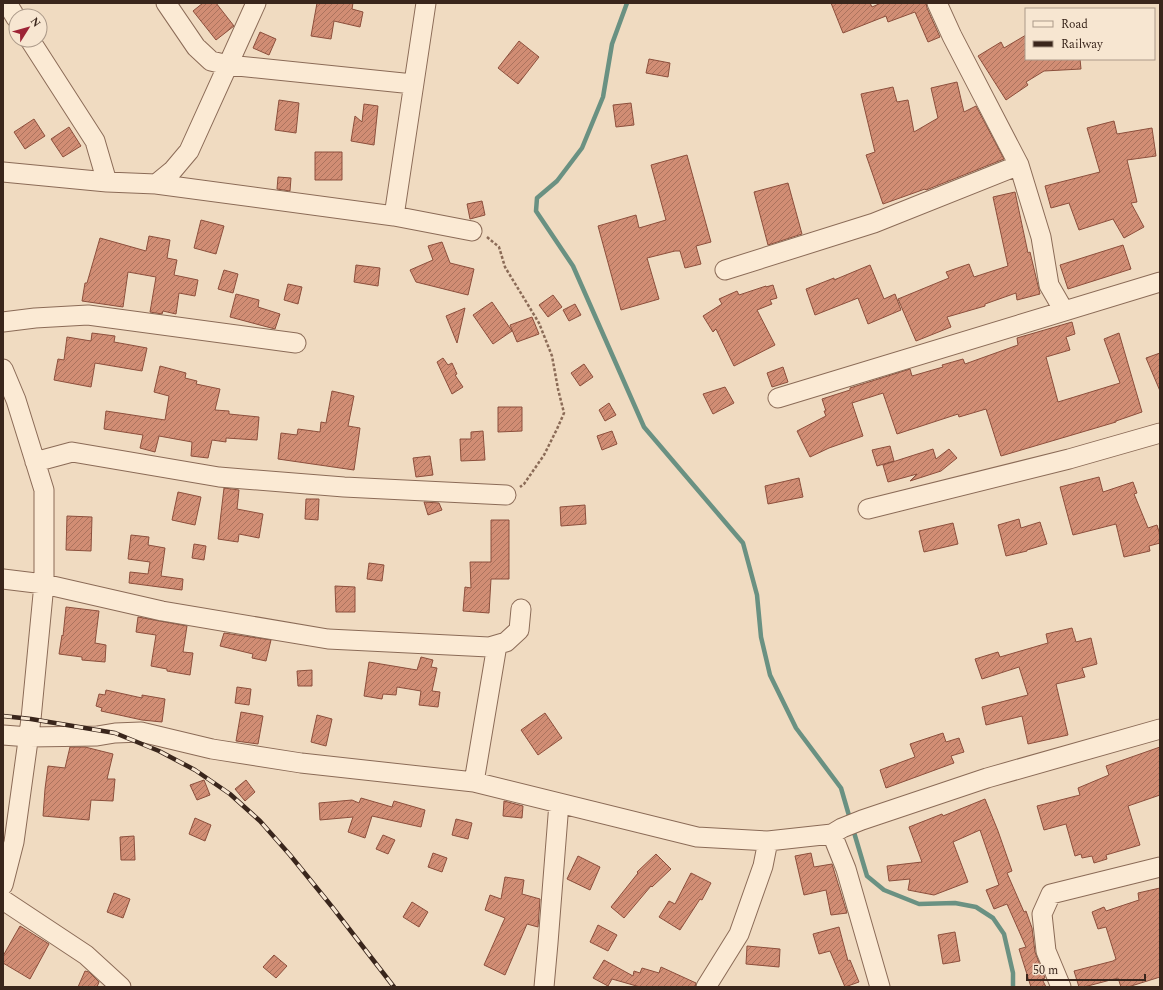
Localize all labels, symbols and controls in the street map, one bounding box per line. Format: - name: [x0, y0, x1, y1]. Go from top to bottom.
- north arrow: [8, 8, 48, 48]
- legend: [1025, 8, 1155, 60]
- text: N: [26, 14, 45, 31]
- text: Road: [1061, 15, 1088, 34]
- text: Railway: [1061, 35, 1104, 54]
- scale bar: [1027, 956, 1145, 982]
- text: 50 m: [1033, 961, 1058, 980]

